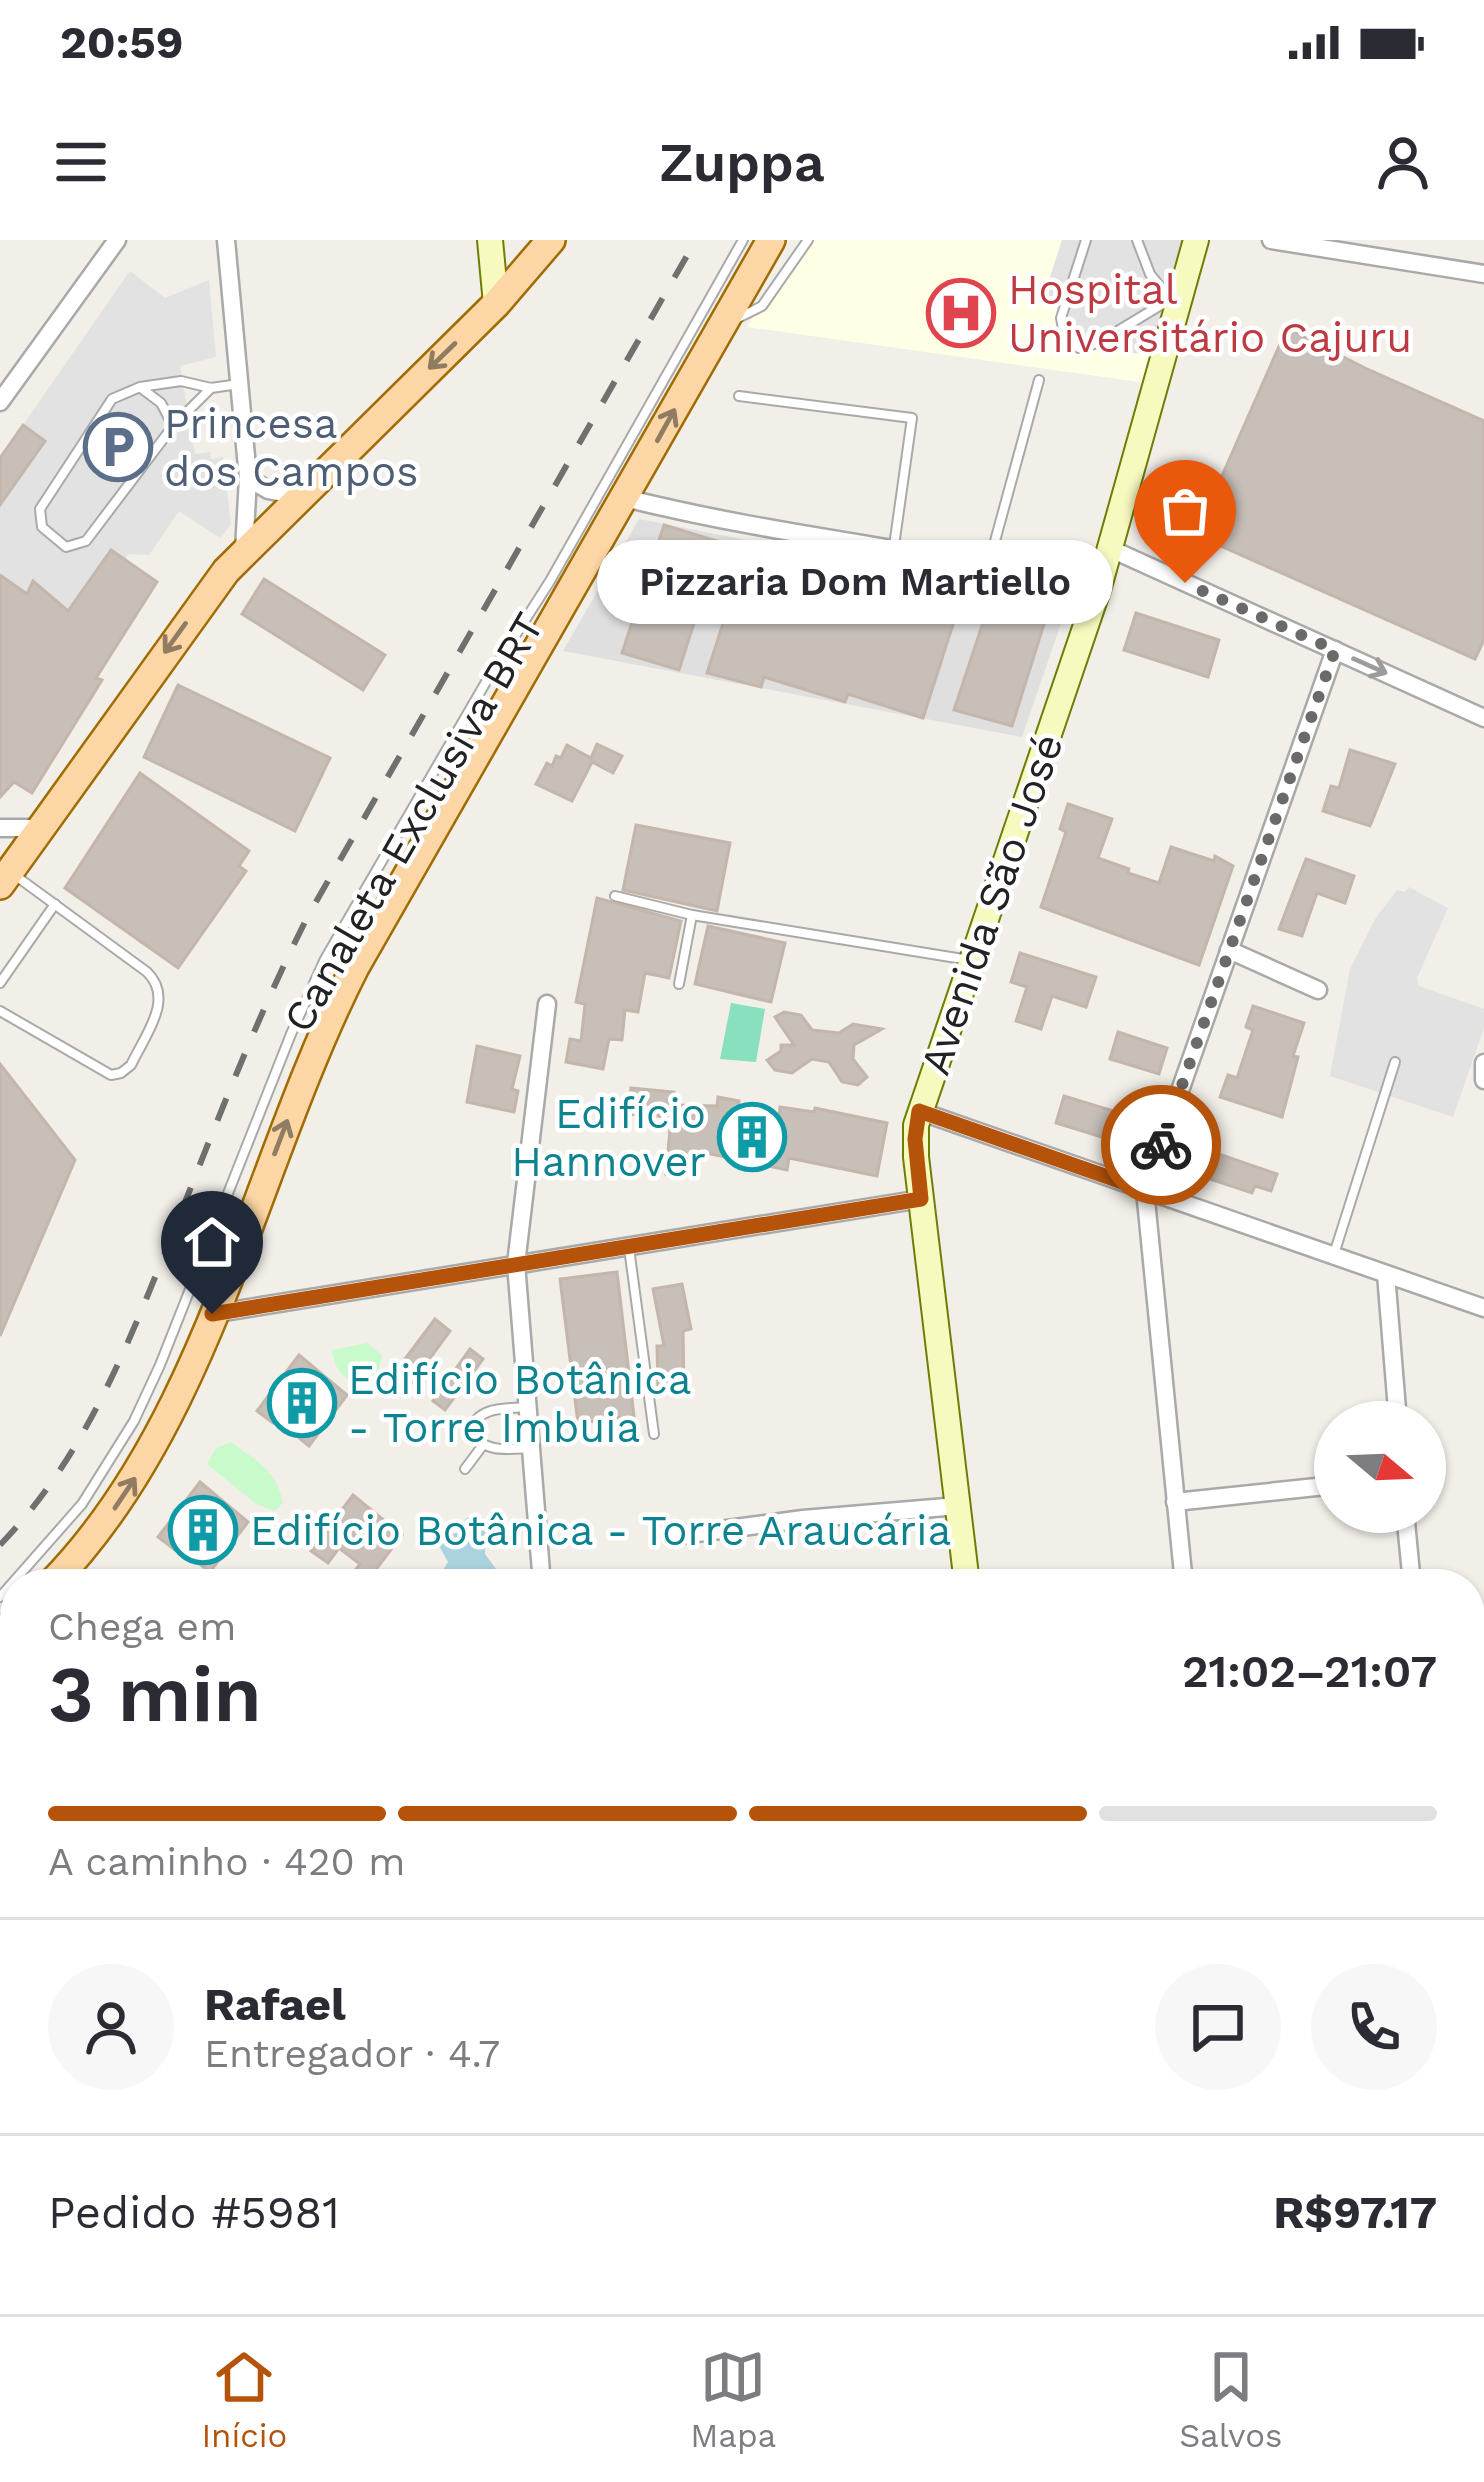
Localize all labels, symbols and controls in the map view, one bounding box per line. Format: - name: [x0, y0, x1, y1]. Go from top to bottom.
- text: 20:59: [60, 16, 183, 69]
- icon: menu: [48, 129, 114, 195]
- icon: person: [1370, 129, 1436, 195]
- text: Zuppa: [659, 131, 825, 194]
- place label: Hospital Universitário Cajuru: [1008, 265, 1412, 362]
- hospital icon: Hospital Universitário Cajuru: [926, 278, 996, 348]
- one-way arrow: [428, 341, 457, 369]
- place label: Princesa dos Campos: [164, 399, 418, 496]
- one-way arrow: [655, 409, 678, 444]
- parking icon: Princesa dos Campos: [83, 412, 153, 482]
- pin: [1134, 460, 1236, 583]
- icon: bag: [1152, 478, 1218, 544]
- callout: Pizzaria Dom Martiello: [597, 541, 1113, 625]
- text: Pizzaria Dom Martiello: [639, 559, 1071, 604]
- street label: Canaleta Exclusiva BRT: [273, 604, 554, 1041]
- one-way arrow: [163, 621, 188, 655]
- one-way arrow: [1352, 657, 1388, 679]
- street label: Avenida São José: [910, 727, 1073, 1081]
- courier: [1101, 1085, 1221, 1205]
- place label: Edifício Hannover: [511, 1089, 706, 1186]
- building icon: Edifício Hannover: [717, 1102, 787, 1172]
- icon: bike: [1128, 1112, 1194, 1178]
- one-way arrow: [271, 1119, 293, 1156]
- pin: [161, 1191, 263, 1314]
- icon: home: [179, 1209, 245, 1275]
- place label: Edifício Botânica - Torre Imbuia: [348, 1355, 691, 1452]
- building icon: Edifício Botânica - Torre Imbuia: [267, 1368, 337, 1438]
- north arrow: [1314, 1401, 1446, 1533]
- map controls: [1314, 1401, 1446, 1533]
- one-way arrow: [112, 1477, 137, 1511]
- building icon: Edifício Botânica - Torre Araucária: [168, 1495, 238, 1565]
- place label: Edifício Botânica - Torre Araucária: [250, 1506, 951, 1555]
- text: Chega em: [48, 1604, 236, 1649]
- text: 21:02–21:07: [1182, 1645, 1437, 1698]
- text: 3 min: [48, 1648, 262, 1740]
- text: A caminho · 420 m: [48, 1839, 405, 1884]
- button: person: [48, 1964, 174, 2090]
- button: chat: [1155, 1964, 1281, 2090]
- button: phone: [1311, 1964, 1437, 2090]
- text: Rafael: [204, 1978, 346, 2031]
- text: Entregador · 4.7: [204, 2031, 500, 2076]
- text: Pedido #5981: [48, 2186, 340, 2239]
- text: R$97.17: [1273, 2186, 1437, 2239]
- tab: Início: [201, 2344, 287, 2455]
- tab: Mapa: [690, 2344, 776, 2455]
- tab: Salvos: [1179, 2344, 1283, 2455]

